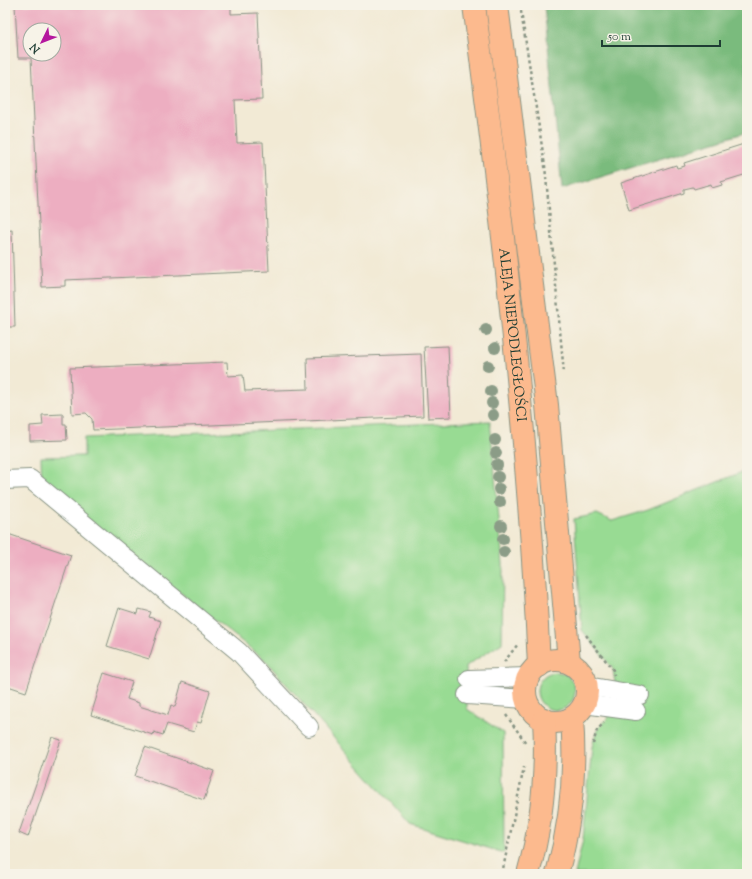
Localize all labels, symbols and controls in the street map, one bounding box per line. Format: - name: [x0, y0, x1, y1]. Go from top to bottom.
- north arrow: [22, 22, 62, 62]
- scale bar: [602, 22, 720, 48]
- text: 50 m: [607, 28, 631, 46]
- text: N: [26, 39, 45, 58]
- street label: ALEJA NIEPODLEGŁOŚCI: [492, 247, 530, 423]

